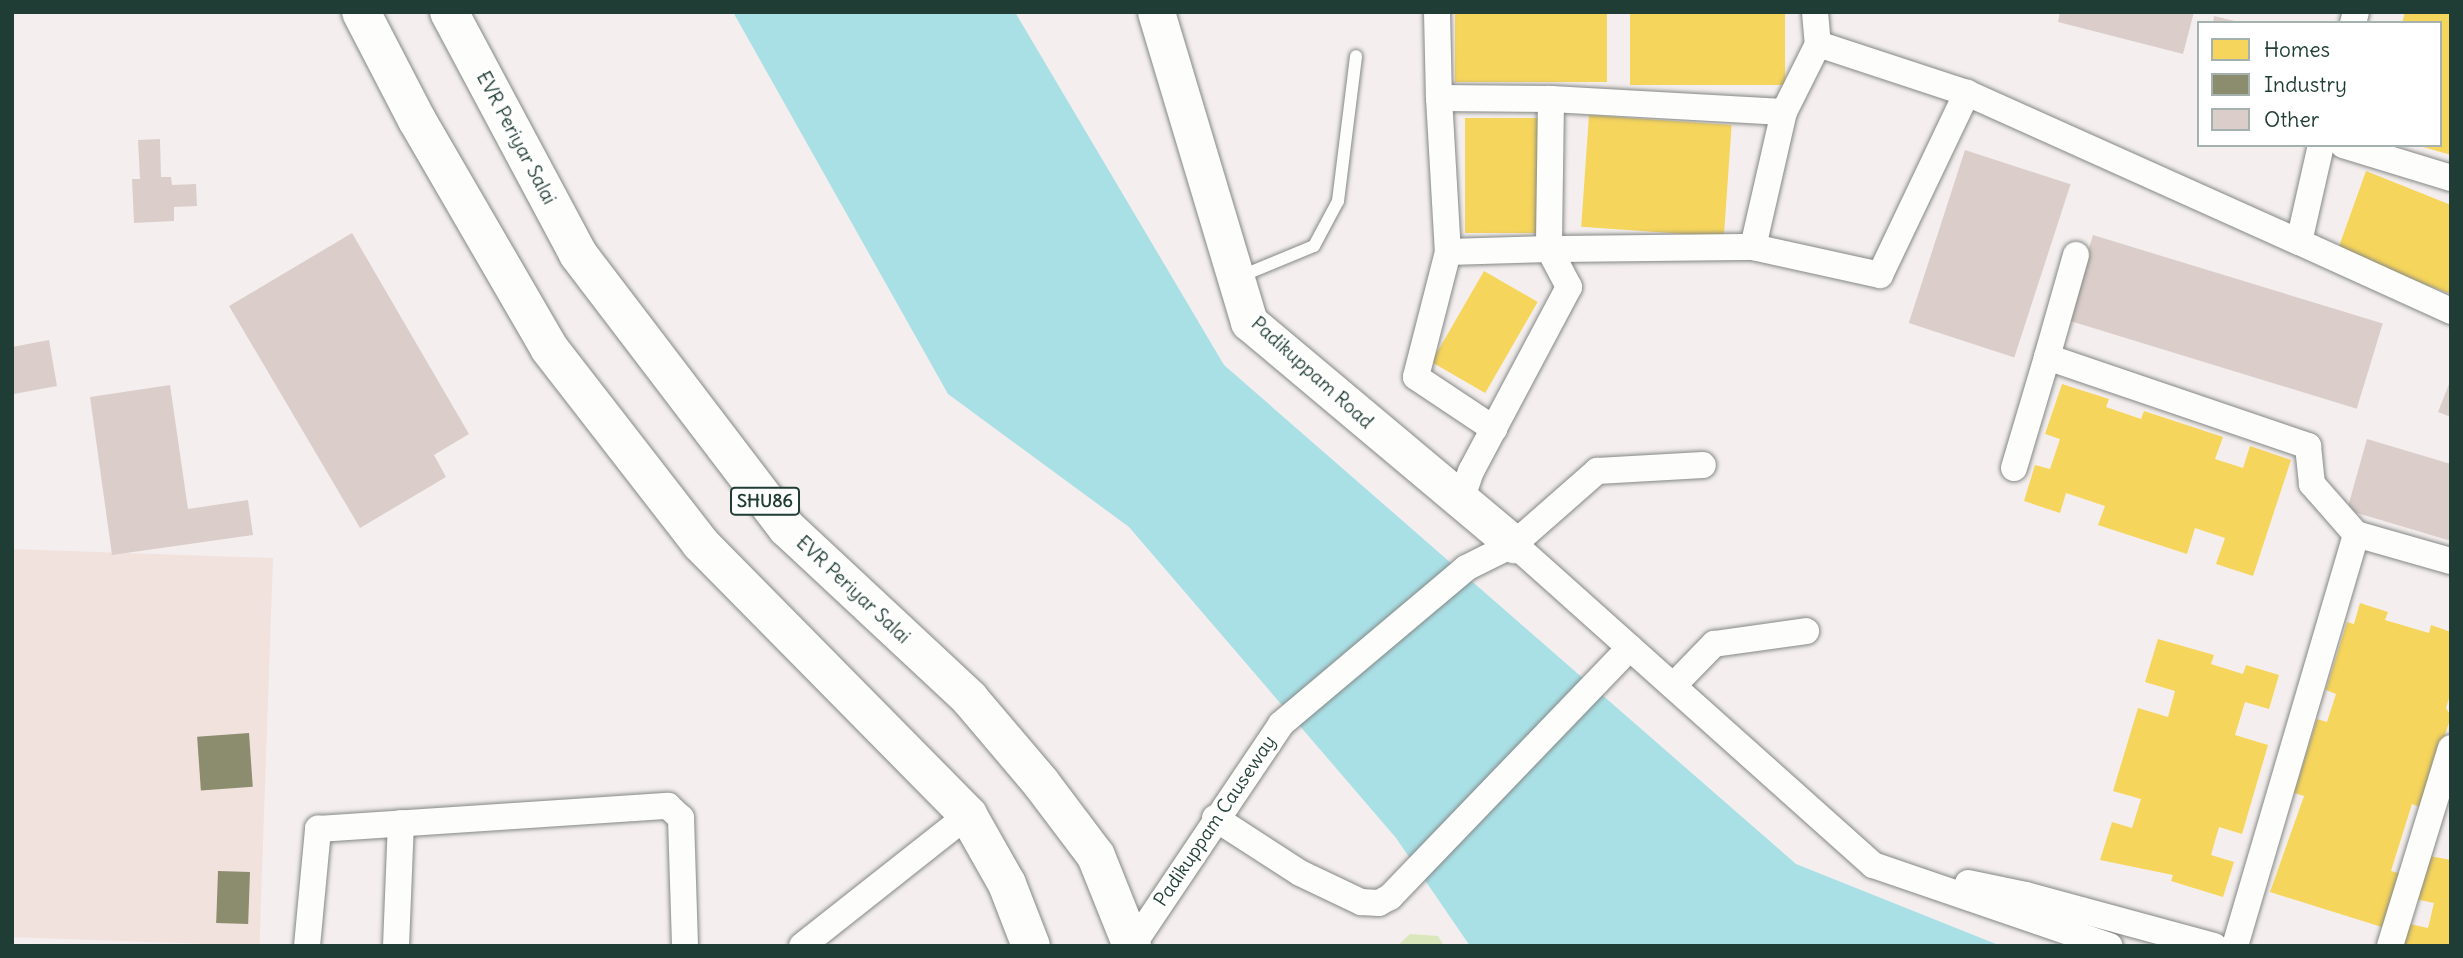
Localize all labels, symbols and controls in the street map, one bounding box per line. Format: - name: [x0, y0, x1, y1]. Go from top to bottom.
- legend: [2197, 21, 2442, 147]
- text: Homes: [2264, 36, 2330, 63]
- street label: EVR Periyar Salai: [471, 68, 561, 208]
- text: Industry: [2264, 71, 2347, 98]
- text: Other: [2264, 106, 2319, 133]
- street label: Padikuppam Road: [1246, 312, 1378, 434]
- road number: SHU86: [730, 486, 800, 516]
- street label: EVR Periyar Salai: [791, 531, 915, 649]
- street label: Padikuppam Causeway: [1149, 731, 1281, 911]

